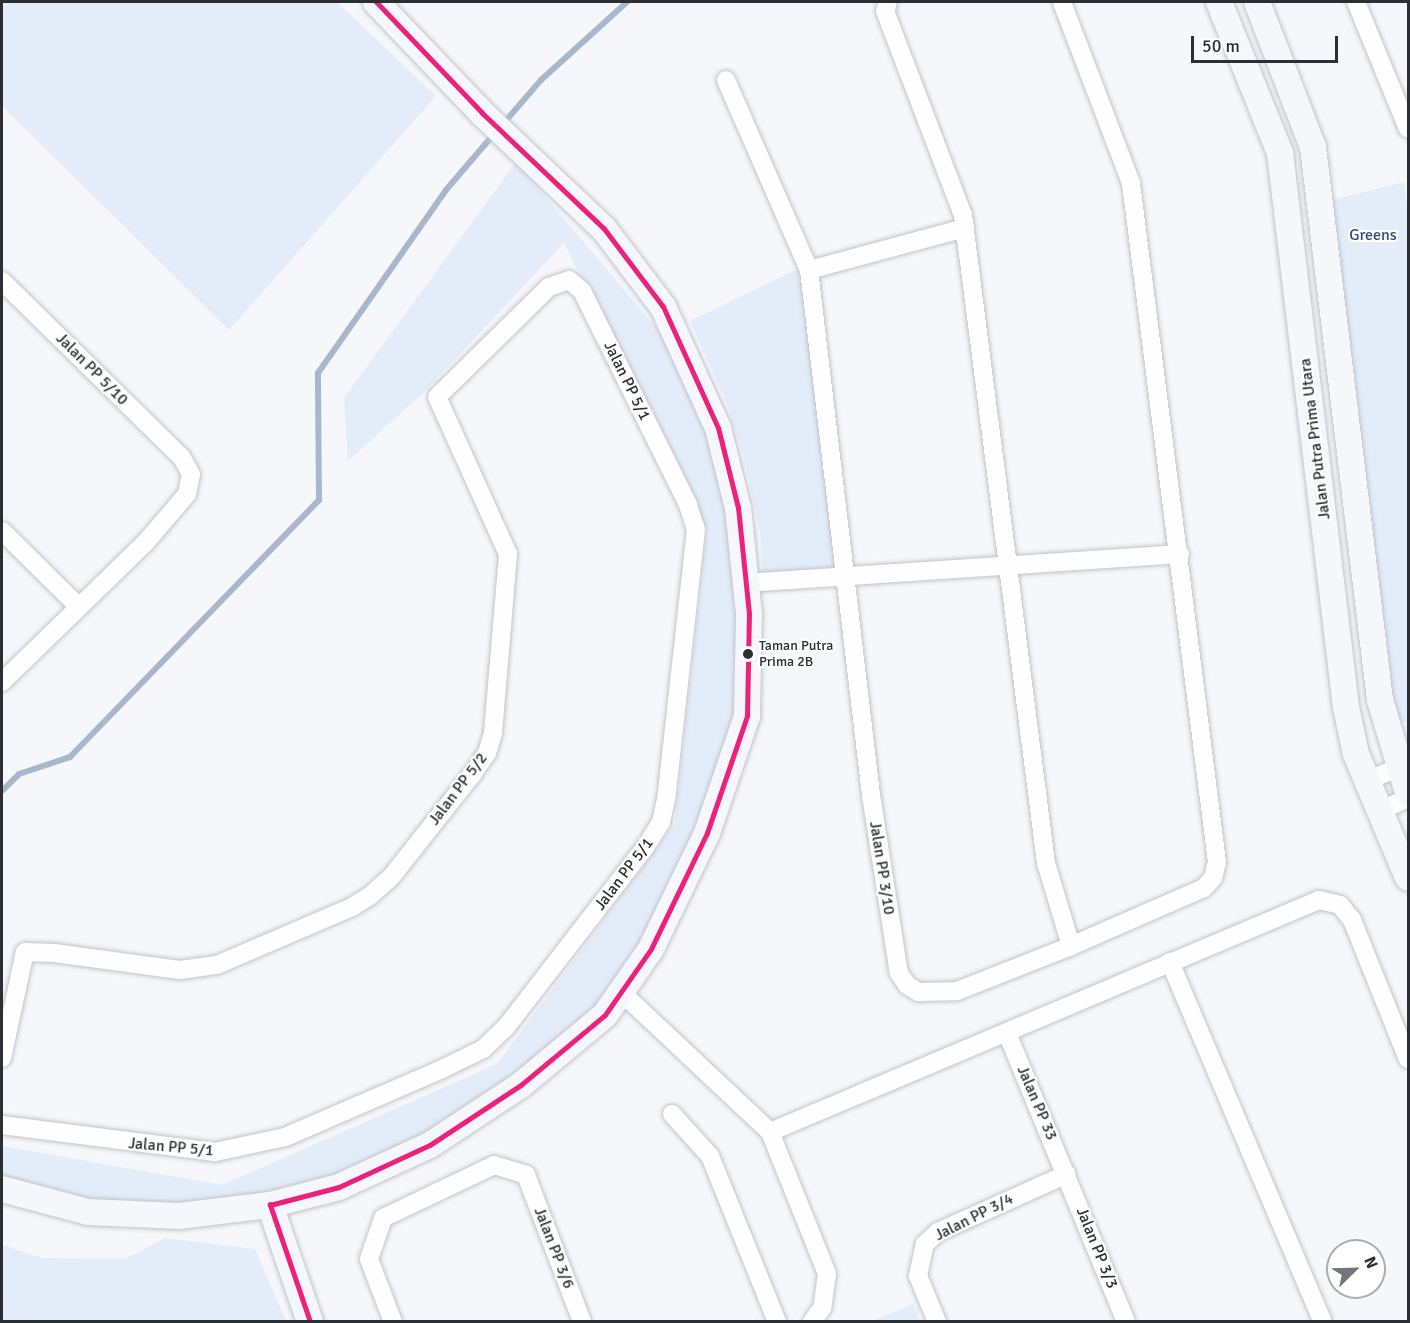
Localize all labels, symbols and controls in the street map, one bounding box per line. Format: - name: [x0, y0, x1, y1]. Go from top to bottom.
- scale bar: [1194, 24, 1341, 62]
- text: 50 m: [1202, 35, 1240, 57]
- park label: Greens: [1349, 225, 1397, 245]
- street label: Jalan PP 5/10: [52, 329, 132, 409]
- street label: Jalan PP 5/1: [600, 338, 654, 424]
- street label: Jalan Putra Prima Utara: [1296, 357, 1334, 521]
- place label: Taman Putra Prima 2B: [759, 638, 833, 670]
- marker: Taman Putra Prima 2B: [742, 648, 754, 660]
- street label: Jalan PP 5/2: [425, 749, 491, 829]
- street label: Jalan PP 3/10: [865, 820, 899, 916]
- street label: Jalan PP 5/1: [591, 834, 657, 914]
- street label: Jalan PP 33: [1013, 1063, 1061, 1143]
- street label: Jalan PP 5/1: [127, 1134, 215, 1160]
- street label: Jalan PP 3/4: [931, 1189, 1017, 1245]
- street label: Jalan PP 3/6: [530, 1205, 578, 1291]
- street label: Jalan PP 3/3: [1072, 1205, 1122, 1291]
- north arrow: [1326, 1239, 1386, 1299]
- text: N: [1359, 1254, 1382, 1272]

